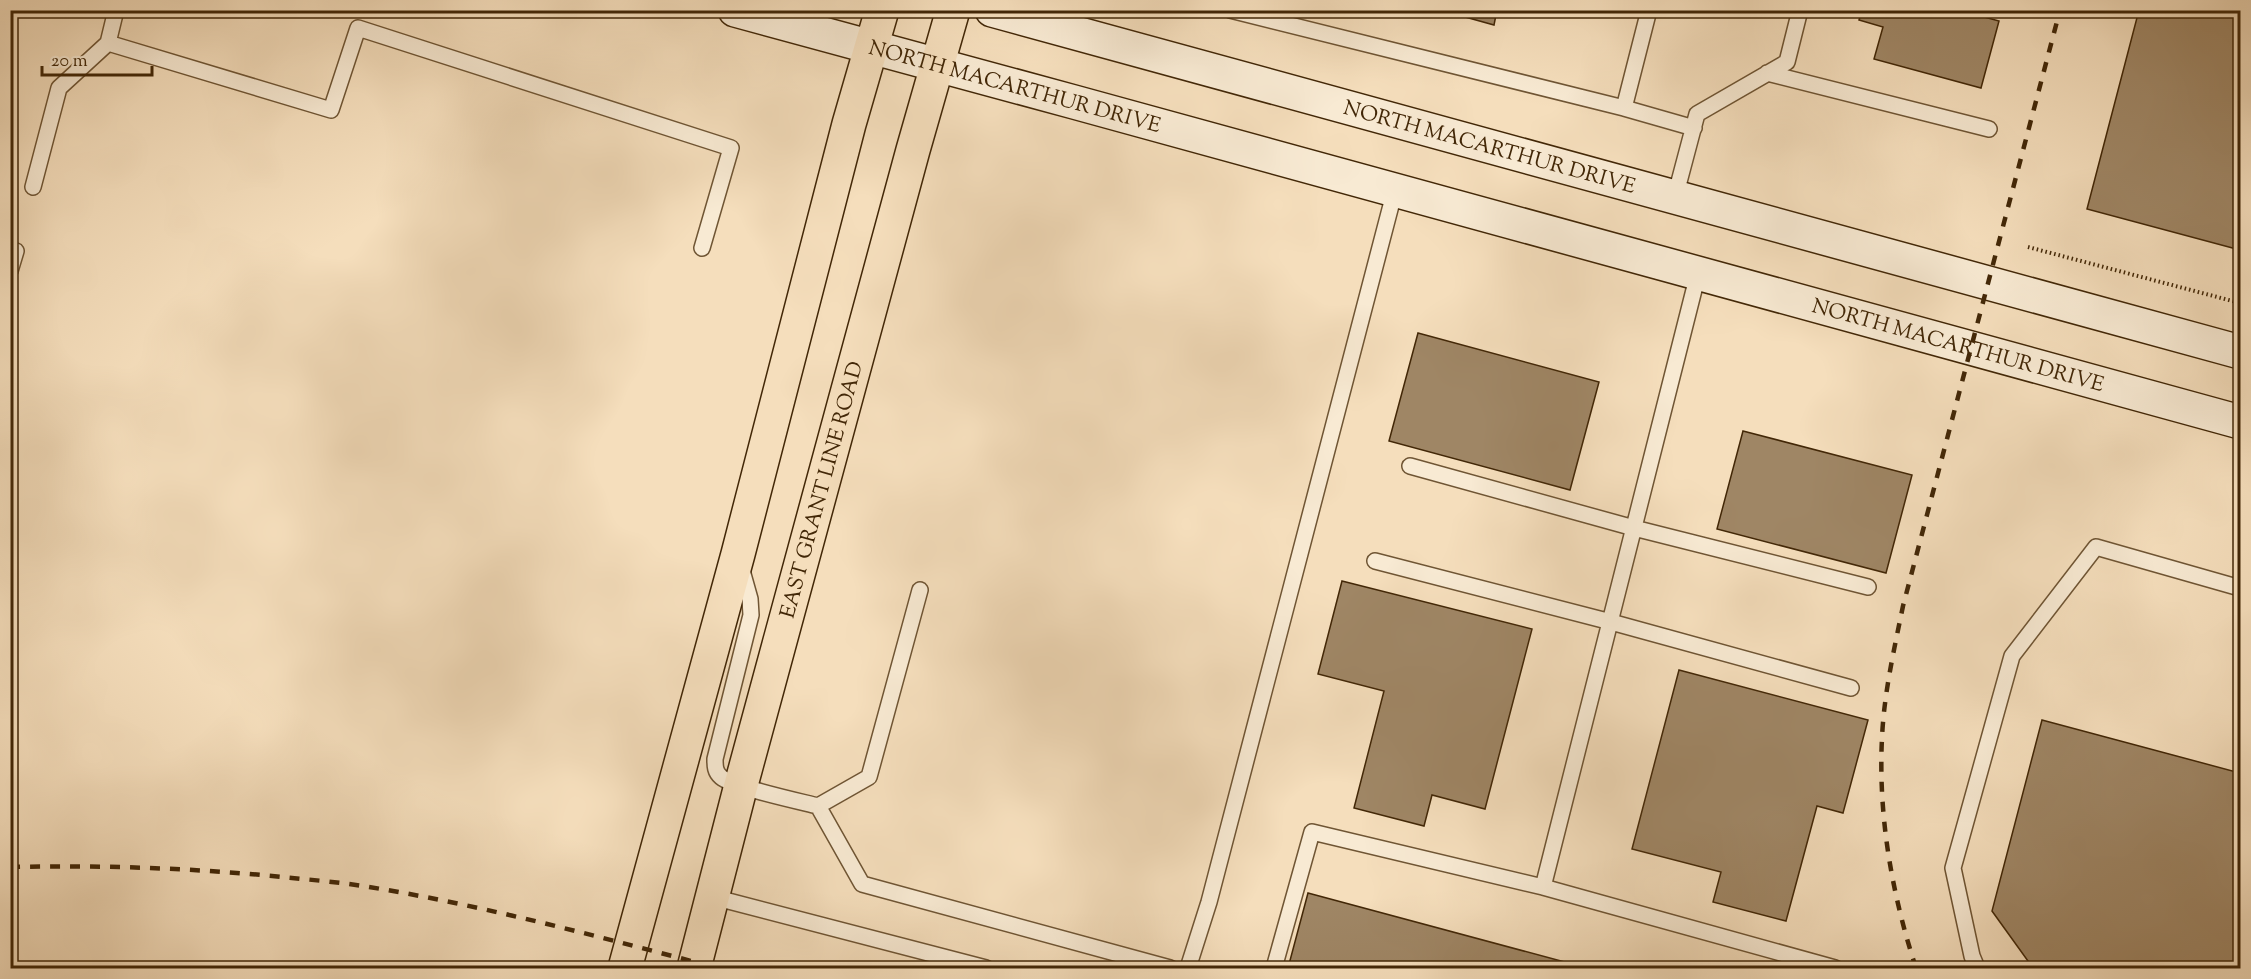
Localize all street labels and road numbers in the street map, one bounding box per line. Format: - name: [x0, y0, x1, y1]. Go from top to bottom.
- street label: NORTH MACARTHUR DRIVE: [865, 34, 1164, 142]
- street label: NORTH MACARTHUR DRIVE: [1340, 94, 1639, 203]
- street label: NORTH MACARTHUR DRIVE: [1808, 292, 2107, 401]
- street label: EAST GRANT LINE ROAD: [774, 358, 872, 622]

